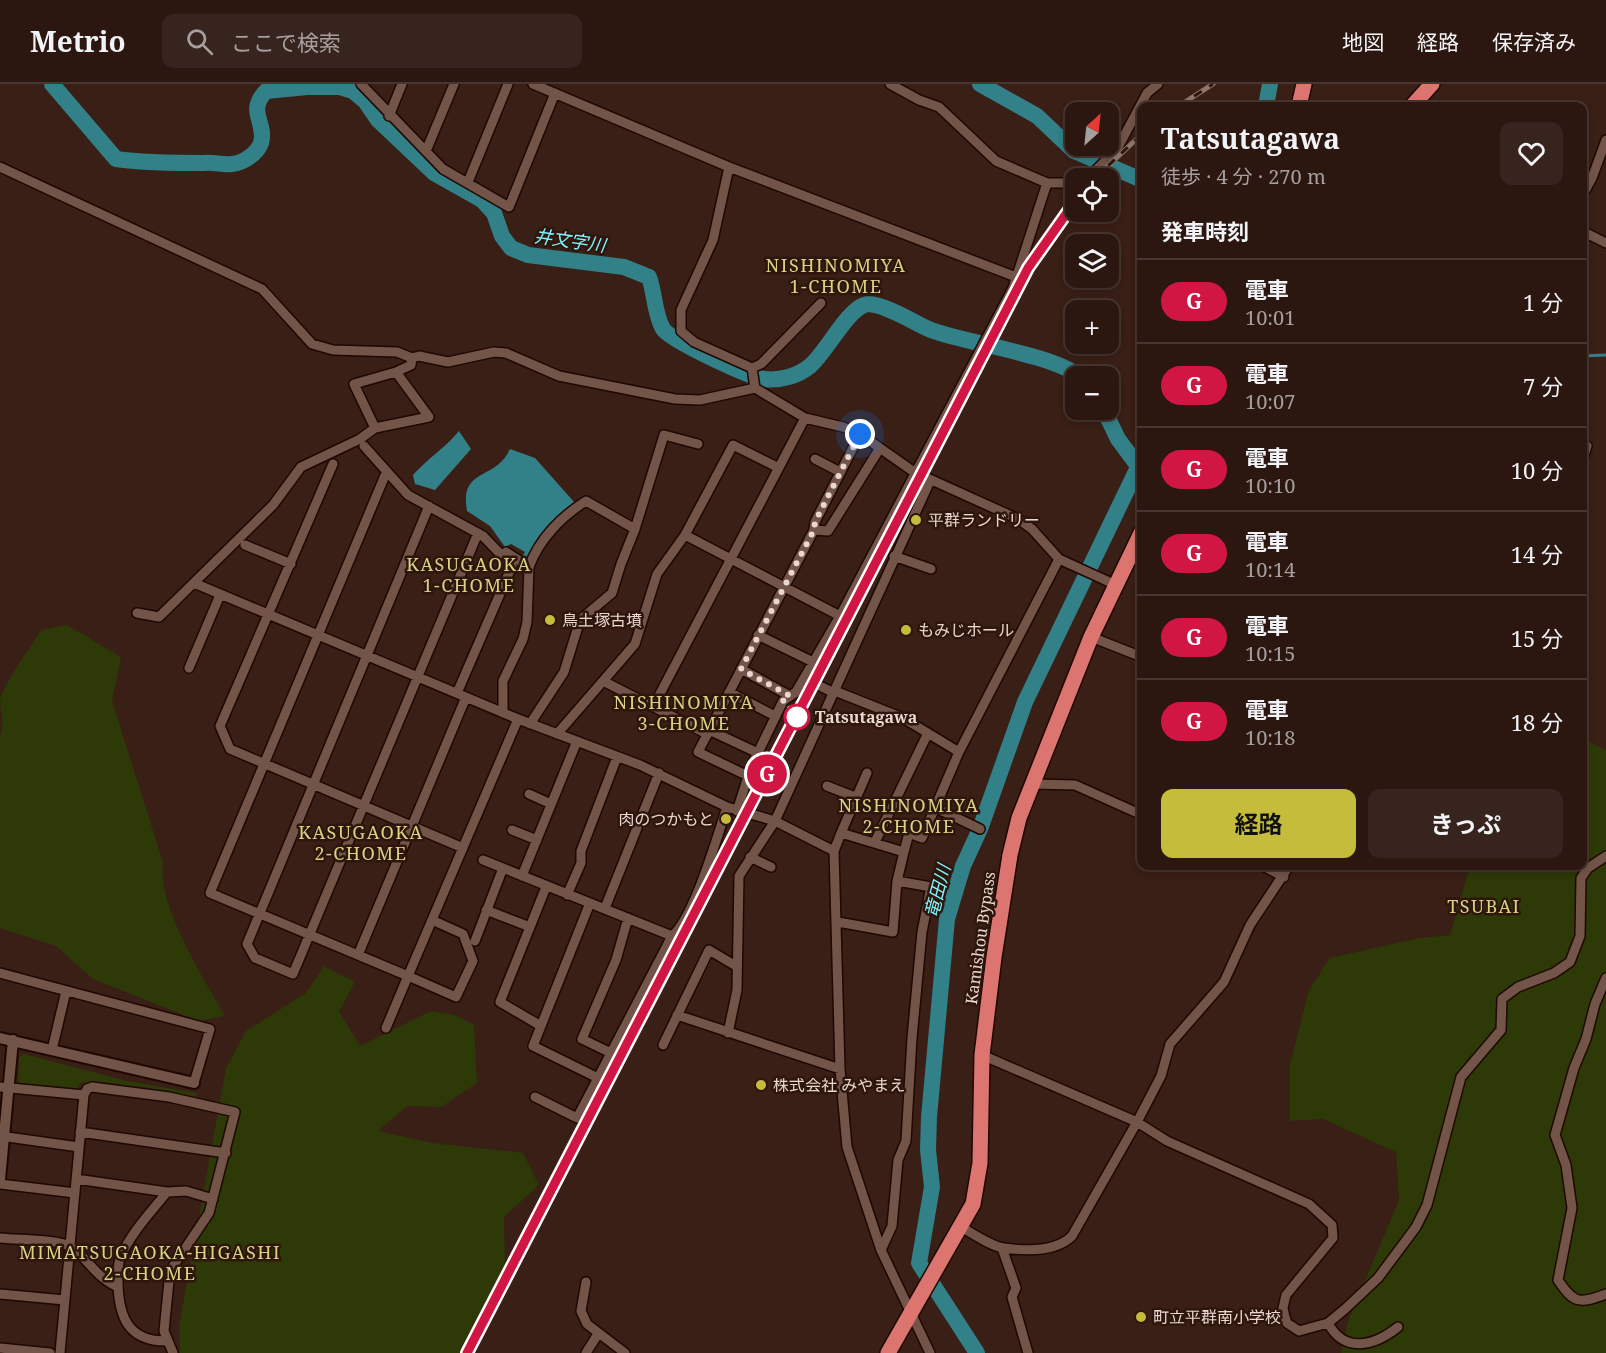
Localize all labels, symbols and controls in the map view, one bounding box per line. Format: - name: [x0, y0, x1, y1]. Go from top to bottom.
- search box: [162, 14, 582, 68]
- text: Metrio: [30, 22, 126, 60]
- icon: search: [183, 25, 216, 58]
- text: ここで検索: [231, 27, 341, 57]
- text: 地図: [1342, 28, 1384, 56]
- text: 経路: [1417, 28, 1459, 56]
- text: 保存済み: [1492, 28, 1576, 56]
- north arrow: [1065, 102, 1119, 156]
- map controls: [1065, 102, 1119, 420]
- text: Tatsutagawa: [1161, 119, 1340, 157]
- button: heart: [1500, 122, 1563, 185]
- text: 徒歩 · 4 分 · 270 m: [1161, 163, 1326, 190]
- button: locate: [1065, 168, 1119, 222]
- text: 発車時刻: [1161, 216, 1249, 246]
- water label: 井文字川: [533, 223, 609, 257]
- button: layers: [1065, 234, 1119, 288]
- district label: NISHINOMIYA 1-CHOME: [766, 253, 906, 298]
- text: 電車: [1245, 274, 1289, 304]
- text: G: [1186, 287, 1202, 315]
- text: 1 分: [1523, 287, 1563, 317]
- button: +: [1065, 300, 1119, 354]
- text: 10:01: [1245, 304, 1295, 331]
- text: 電車: [1245, 358, 1289, 388]
- button: −: [1065, 366, 1119, 420]
- text: G: [1186, 371, 1202, 399]
- text: 7 分: [1523, 371, 1563, 401]
- text: 10:07: [1245, 388, 1295, 415]
- your location: [845, 419, 875, 449]
- text: 電車: [1245, 442, 1289, 472]
- text: G: [1186, 455, 1202, 483]
- text: 10 分: [1511, 455, 1563, 485]
- text: 10:10: [1245, 472, 1295, 499]
- place label: 平群ランドリー: [928, 509, 1040, 531]
- marker: 平群ランドリー: [909, 513, 923, 527]
- text: 電車: [1245, 526, 1289, 556]
- text: G: [1186, 539, 1202, 567]
- text: 14 分: [1511, 539, 1563, 569]
- district label: KASUGAOKA 1-CHOME: [406, 552, 532, 597]
- text: 10:14: [1245, 556, 1295, 583]
- place label: 鳥土塚古墳: [562, 609, 642, 631]
- text: 電車: [1245, 610, 1289, 640]
- marker: 鳥土塚古墳: [543, 613, 557, 627]
- place label: もみじホール: [918, 619, 1014, 641]
- marker: もみじホール: [899, 623, 913, 637]
- text: G: [1186, 623, 1202, 651]
- text: 15 分: [1511, 623, 1563, 653]
- text: 10:15: [1245, 640, 1295, 667]
- district label: NISHINOMIYA 3-CHOME: [614, 690, 754, 735]
- text: 電車: [1245, 694, 1289, 724]
- marker: Tatsutagawa: [784, 704, 810, 730]
- place label: Tatsutagawa: [815, 706, 918, 728]
- text: G: [1186, 707, 1202, 735]
- text: 18 分: [1511, 707, 1563, 737]
- text: 10:18: [1245, 724, 1295, 751]
- line badge: G: [748, 754, 786, 794]
- text: G: [759, 760, 775, 788]
- button: 経路: [1161, 789, 1356, 858]
- button: きっぷ: [1368, 789, 1563, 858]
- district label: NISHINOMIYA 2-CHOME: [839, 793, 979, 838]
- place label: 肉のつかもと: [618, 808, 714, 830]
- marker: 肉のつかもと: [719, 812, 733, 826]
- district label: KASUGAOKA 2-CHOME: [298, 820, 424, 865]
- water label: 竜田川: [918, 860, 956, 920]
- street label: Kamishou Bypass: [960, 870, 1000, 1006]
- district label: TSUBAI: [1447, 894, 1521, 918]
- place label: 株式会社 みやまえ: [773, 1074, 905, 1096]
- marker: 株式会社 みやまえ: [754, 1078, 768, 1092]
- district label: MIMATSUGAOKA-HIGASHI 2-CHOME: [19, 1240, 281, 1285]
- place label: 町立平群南小学校: [1153, 1306, 1281, 1328]
- marker: 町立平群南小学校: [1134, 1310, 1148, 1324]

